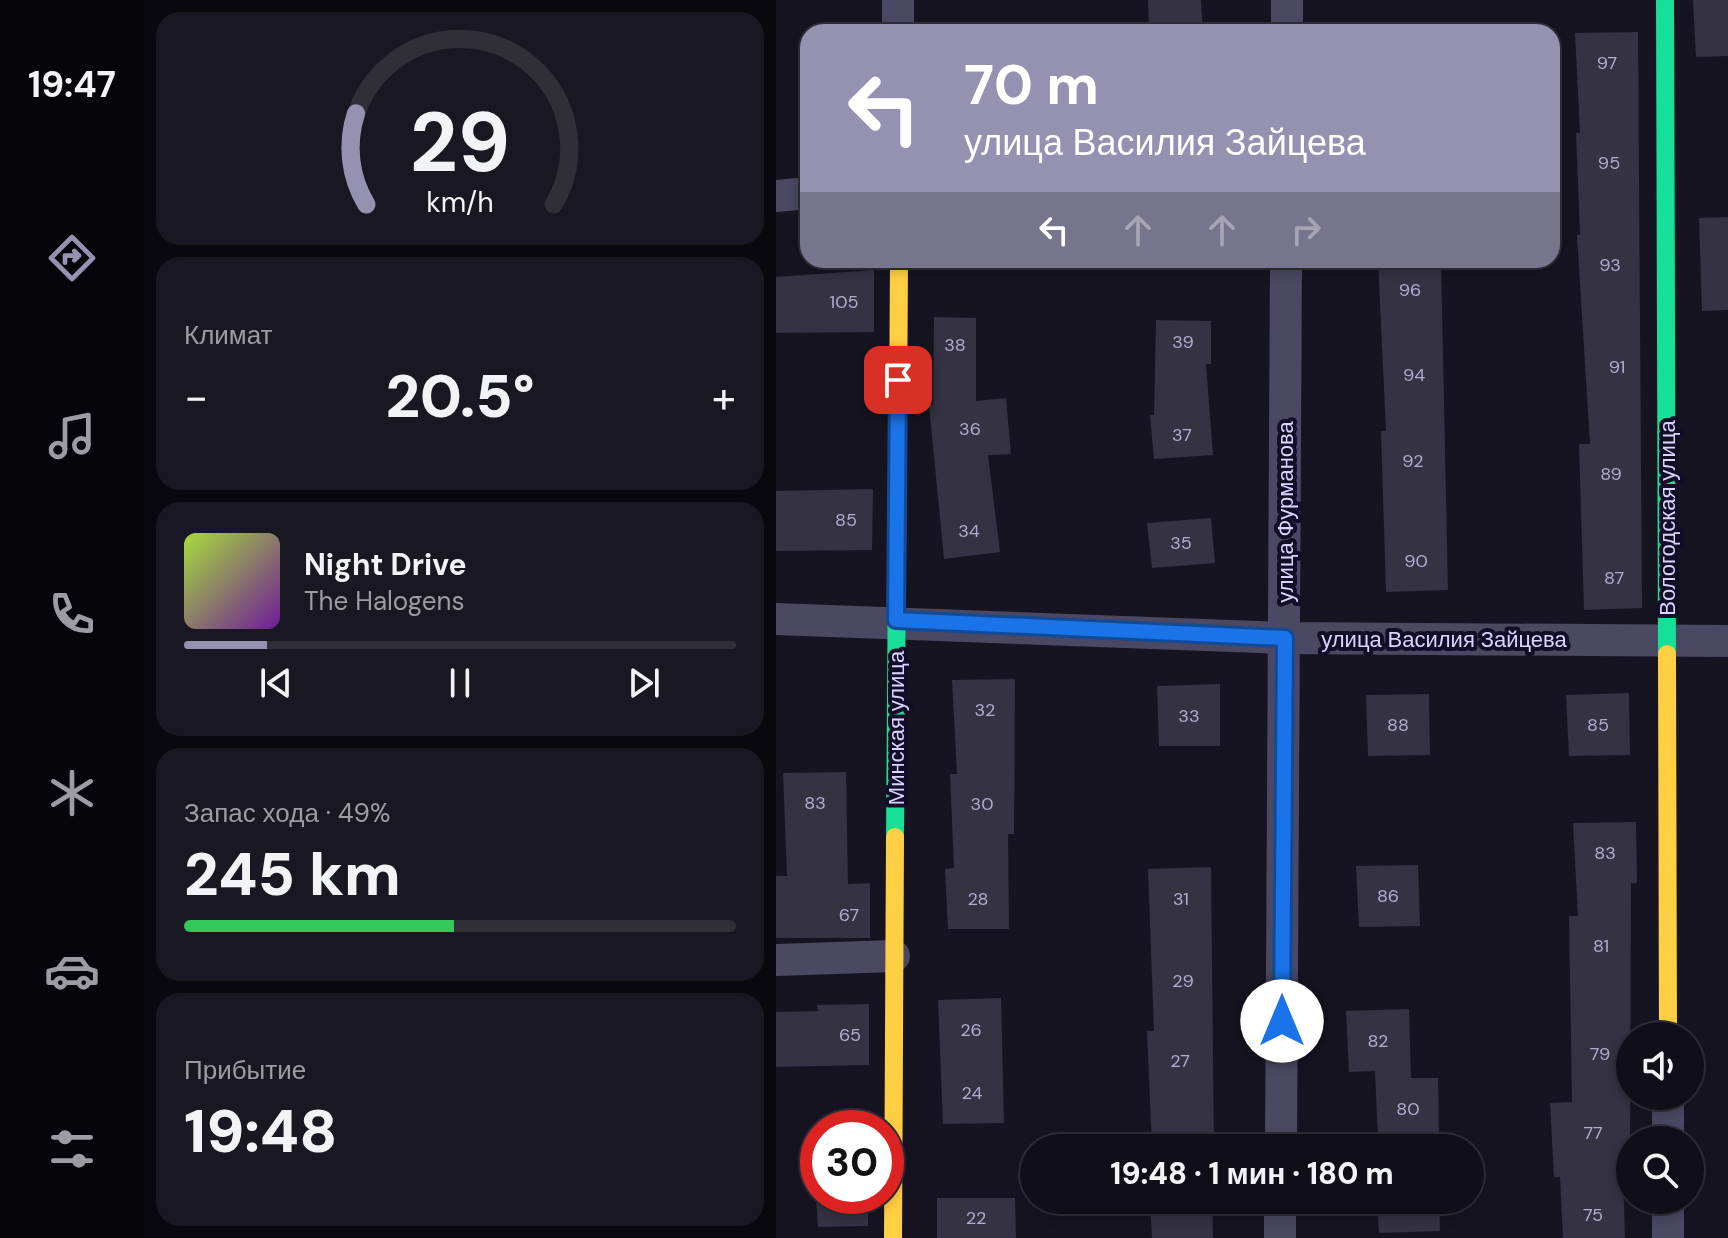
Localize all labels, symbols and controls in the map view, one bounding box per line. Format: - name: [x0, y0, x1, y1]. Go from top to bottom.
- text: 70 m: [964, 48, 1099, 121]
- house number: 97: [1597, 51, 1617, 75]
- icon: left: [832, 56, 936, 160]
- text: 19:47: [28, 61, 116, 108]
- text: 29: [410, 87, 510, 196]
- text: улица Василия Зайцева: [964, 119, 1366, 166]
- house number: 95: [1598, 151, 1620, 175]
- text: km/h: [426, 184, 494, 221]
- icon: left: [1032, 208, 1076, 252]
- icon: ahead: [1116, 208, 1160, 252]
- icon: ahead: [1200, 208, 1244, 252]
- icon: right: [1284, 208, 1328, 252]
- icon: directions: [44, 230, 100, 286]
- house number: 93: [1599, 253, 1621, 277]
- house number: 96: [1399, 278, 1421, 302]
- house number: 105: [830, 290, 858, 314]
- text: Климат: [184, 318, 273, 352]
- house number: 39: [1172, 330, 1194, 354]
- house number: 38: [944, 333, 966, 357]
- pin: [864, 346, 932, 414]
- house number: 91: [1609, 355, 1625, 379]
- text: 20.5°: [385, 357, 535, 436]
- icon: arrive: [876, 358, 920, 402]
- house number: 94: [1403, 363, 1425, 387]
- text: −: [184, 368, 208, 426]
- text: +: [712, 368, 736, 426]
- icon: music: [44, 408, 100, 464]
- house number: 36: [959, 417, 981, 441]
- street label: Вологодская улица: [1653, 420, 1682, 616]
- street label: улица Фурманова: [1271, 421, 1300, 603]
- house number: 37: [1172, 423, 1192, 447]
- house number: 92: [1402, 449, 1424, 473]
- house number: 89: [1600, 462, 1622, 486]
- house number: 85: [835, 508, 857, 532]
- house number: 34: [958, 519, 980, 543]
- house number: 35: [1170, 531, 1192, 555]
- text: Night Drive: [304, 545, 467, 584]
- house number: 90: [1404, 549, 1428, 573]
- house number: 87: [1604, 566, 1624, 590]
- text: The Halogens: [304, 584, 464, 618]
- icon: phone: [44, 586, 100, 642]
- street label: улица Василия Зайцева: [1321, 625, 1568, 654]
- street label: Минская улица: [882, 650, 911, 805]
- icon: previous: [254, 661, 298, 705]
- icon: pause: [438, 661, 482, 705]
- icon: next: [622, 661, 666, 705]
- house number: 32: [974, 698, 996, 722]
- house number: 33: [1178, 704, 1200, 728]
- house number: 88: [1387, 713, 1409, 737]
- house number: 85: [1587, 713, 1609, 737]
- icon: climate: [44, 765, 100, 821]
- house number: 83: [804, 791, 826, 815]
- house number: 30: [971, 792, 993, 816]
- text: Запас хода · 49%: [184, 796, 390, 830]
- text: 245 km: [184, 835, 401, 914]
- house number: 83: [1594, 841, 1616, 865]
- house number: 86: [1377, 884, 1399, 908]
- house number: 28: [967, 887, 989, 911]
- house number: 31: [1173, 887, 1189, 911]
- house number: 67: [839, 903, 859, 927]
- house number: 81: [1593, 934, 1609, 958]
- icon: car: [44, 943, 100, 999]
- house number: 29: [1172, 969, 1194, 993]
- position arrow: [1240, 979, 1324, 1063]
- house number: 26: [960, 1018, 982, 1042]
- map controls: [1616, 1022, 1704, 1214]
- button: sound: [1616, 1022, 1704, 1110]
- house number: 65: [839, 1023, 861, 1047]
- house number: 82: [1367, 1029, 1389, 1053]
- house number: 79: [1590, 1042, 1610, 1066]
- house number: 27: [1170, 1049, 1190, 1073]
- text: Прибытие: [184, 1053, 306, 1087]
- house number: 24: [962, 1081, 983, 1105]
- text: 19:48: [184, 1092, 337, 1171]
- house number: 80: [1396, 1097, 1420, 1121]
- speed limit sign: 30: [800, 1110, 904, 1214]
- icon: filters: [44, 1121, 100, 1177]
- house number: 77: [1583, 1121, 1603, 1145]
- button: search: [1616, 1126, 1704, 1214]
- text: 19:48 · 1 мин · 180 m: [1110, 1154, 1394, 1193]
- house number: 75: [1583, 1203, 1603, 1227]
- house number: 22: [966, 1206, 986, 1230]

